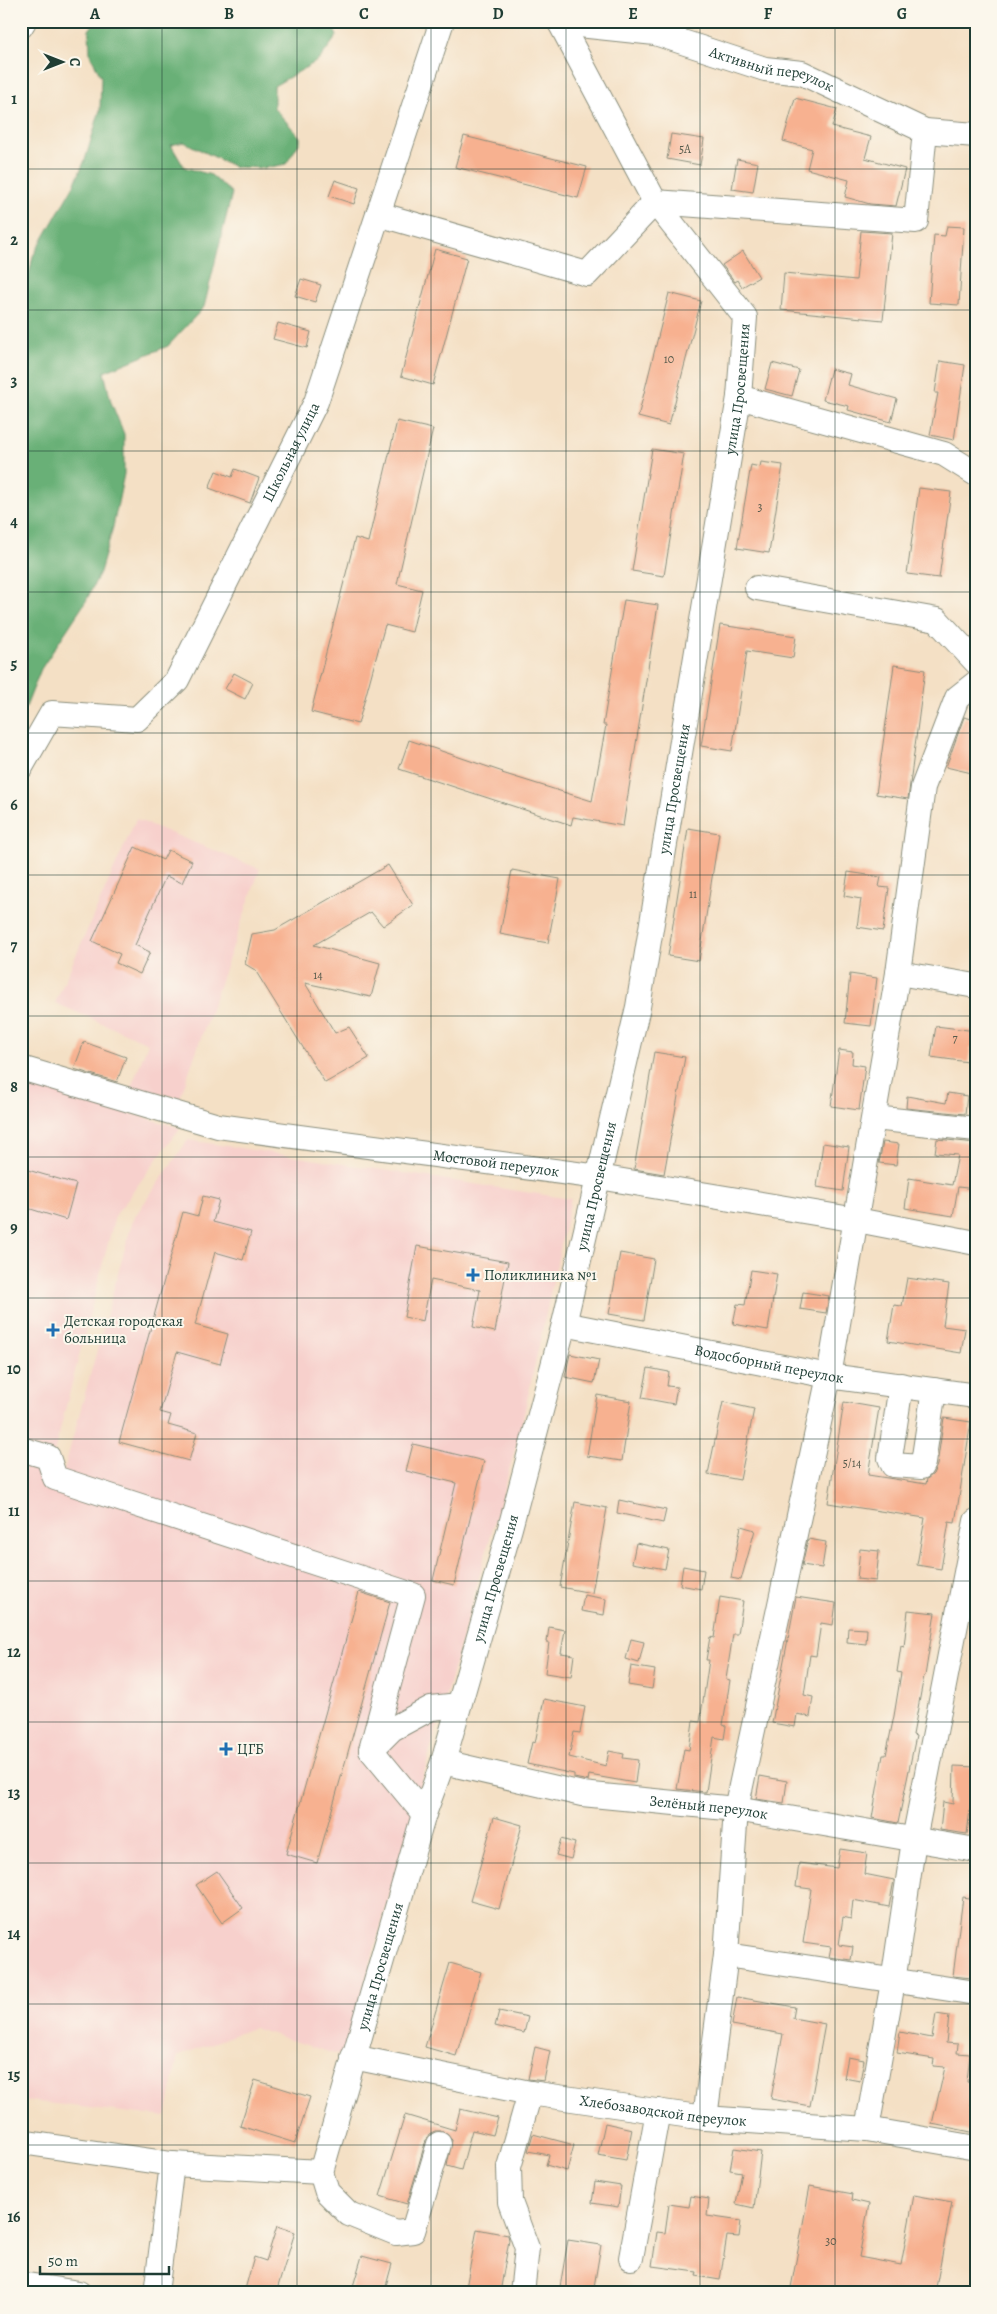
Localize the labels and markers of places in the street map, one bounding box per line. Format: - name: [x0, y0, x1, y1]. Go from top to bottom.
- place label: Поликлиника №1: [484, 1265, 597, 1285]
- marker: Поликлиника №1: [466, 1268, 480, 1282]
- place label: Детская городская больница: [64, 1311, 183, 1348]
- marker: Детская городская больница: [46, 1323, 60, 1337]
- place label: ЦГБ: [237, 1739, 264, 1759]
- marker: ЦГБ: [219, 1742, 233, 1756]

